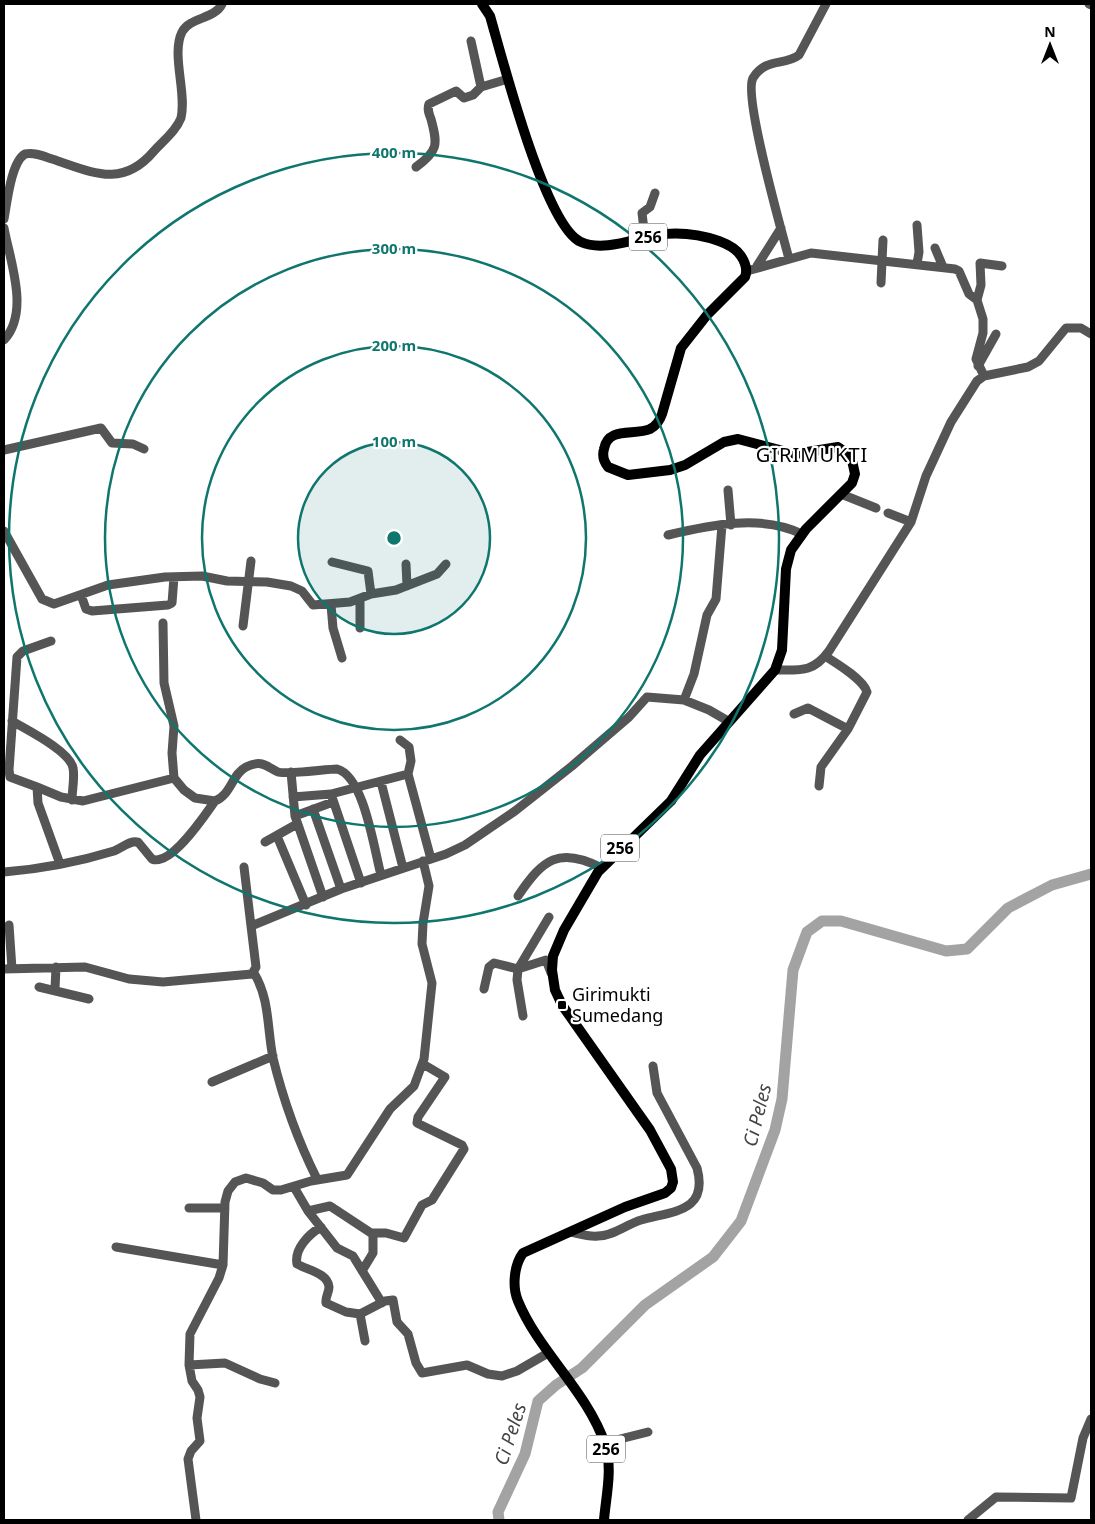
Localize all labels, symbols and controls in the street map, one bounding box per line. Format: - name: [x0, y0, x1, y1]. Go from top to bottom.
- north arrow: [1025, 20, 1075, 70]
- text: N: [1044, 22, 1056, 41]
- text: 400 m: [372, 142, 416, 162]
- road number: 256: [629, 223, 667, 250]
- text: 300 m: [372, 238, 416, 258]
- text: 200 m: [372, 335, 416, 355]
- text: 100 m: [372, 431, 416, 451]
- district label: GIRIMUKTI: [756, 441, 868, 468]
- centre of rings: [385, 529, 403, 547]
- road number: 256: [601, 834, 639, 861]
- place label: Girimukti Sumedang: [572, 982, 663, 1027]
- marker: Girimukti Sumedang: [556, 999, 568, 1011]
- water label: Ci Peles: [737, 1081, 777, 1149]
- water label: Ci Peles: [488, 1400, 532, 1468]
- road number: 256: [587, 1436, 625, 1462]

